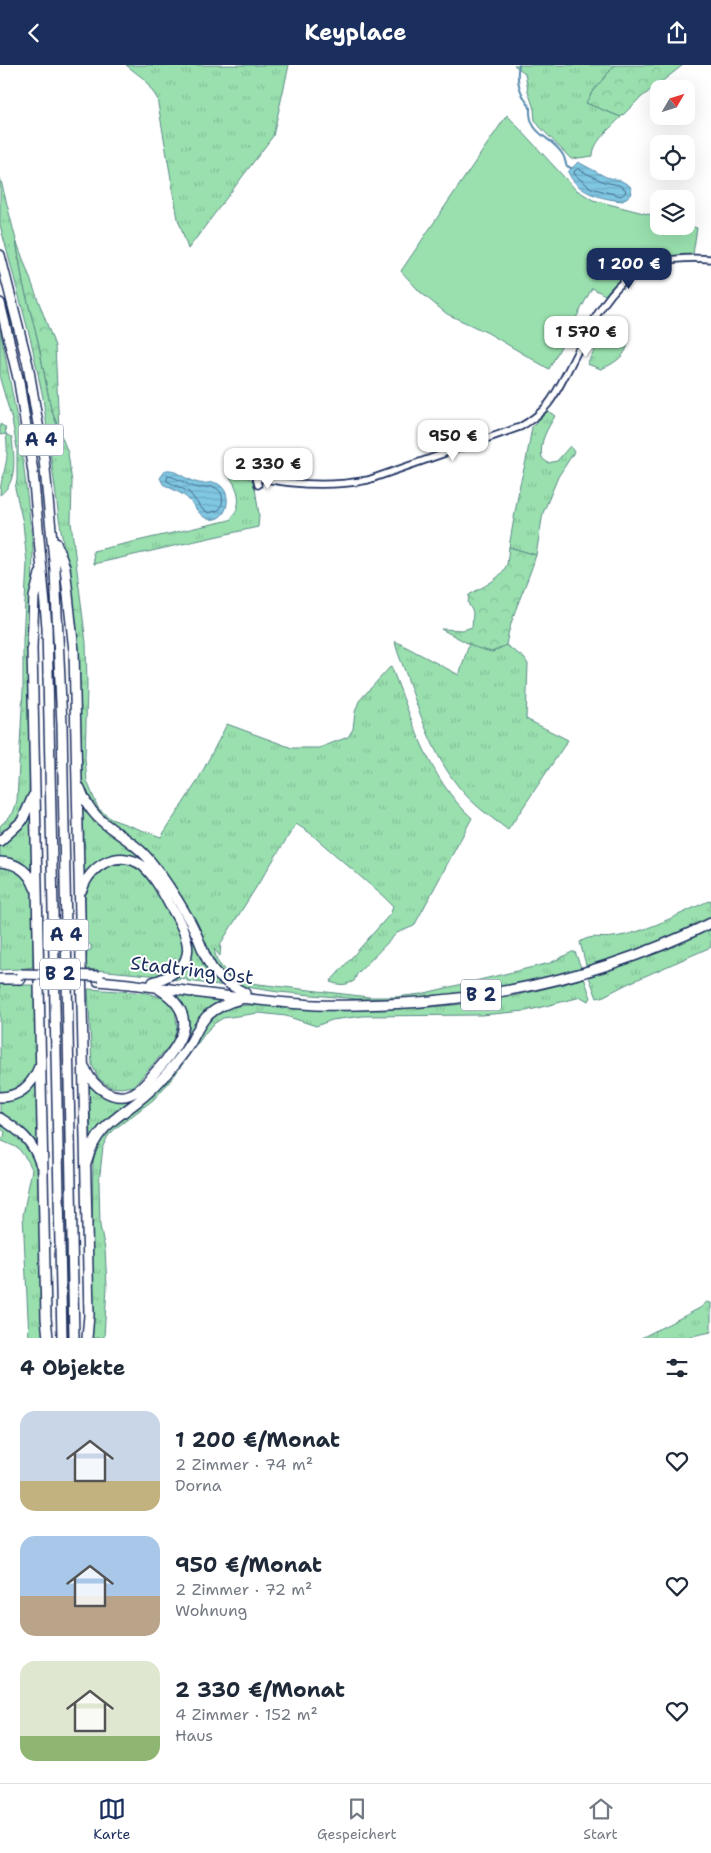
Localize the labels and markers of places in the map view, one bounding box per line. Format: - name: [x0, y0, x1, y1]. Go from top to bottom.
- pin: 1 200 €: [583, 247, 675, 290]
- pin: 1 570 €: [540, 315, 632, 358]
- pin: 950 €: [418, 419, 488, 462]
- pin: 2 330 €: [222, 447, 314, 490]

